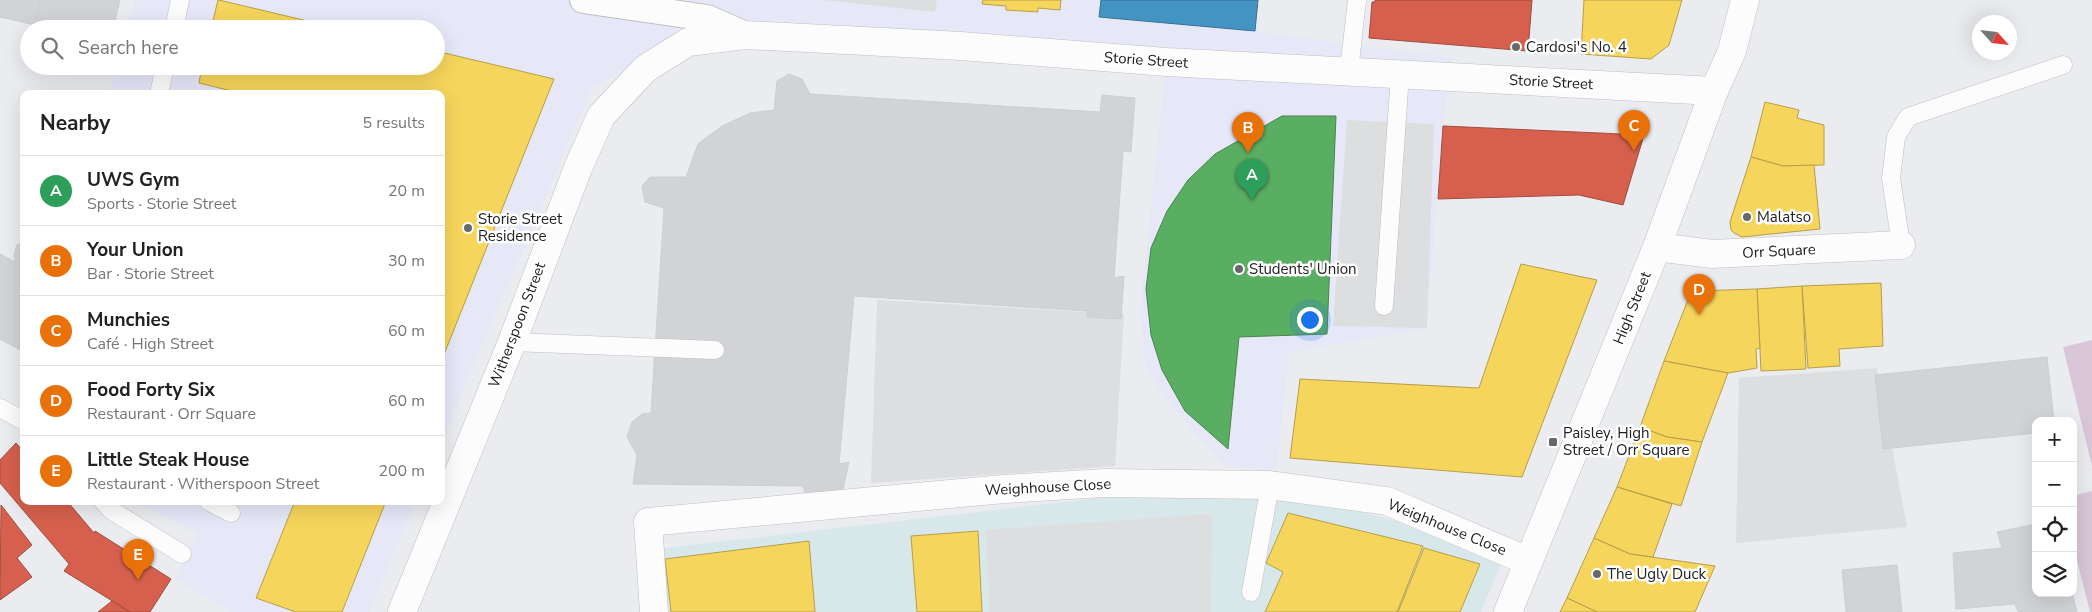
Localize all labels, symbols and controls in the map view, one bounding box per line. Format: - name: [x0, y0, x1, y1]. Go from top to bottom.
- north arrow: [1972, 15, 2017, 60]
- search box: [20, 20, 445, 75]
- icon: search: [38, 34, 66, 62]
- text: Search here: [78, 35, 179, 61]
- place label: Cardosi's No. 4: [1526, 37, 1627, 57]
- marker: Cardosi's No. 4: [1510, 41, 1522, 53]
- street label: Storie Street: [1103, 47, 1190, 73]
- street label: Storie Street: [1508, 70, 1594, 94]
- text: Nearby: [40, 109, 110, 137]
- pin: C: [1618, 110, 1650, 151]
- text: 5 results: [363, 112, 425, 134]
- pin: B: [1232, 112, 1264, 153]
- pin: A: [1236, 159, 1268, 200]
- text: UWS Gym: [87, 167, 180, 193]
- text: A: [50, 180, 62, 202]
- text: 20 m: [388, 180, 425, 202]
- text: Sports · Storie Street: [87, 193, 236, 215]
- place label: Malatso: [1757, 207, 1811, 227]
- place label: Storie Street Residence: [478, 209, 563, 246]
- marker: Malatso: [1741, 211, 1753, 223]
- marker: Storie Street Residence: [462, 222, 474, 234]
- text: Your Union: [87, 237, 184, 263]
- street label: Orr Square: [1742, 239, 1816, 263]
- text: B: [50, 250, 62, 272]
- text: 30 m: [388, 250, 425, 272]
- street label: Witherspoon Street: [484, 259, 550, 391]
- place label: Students' Union: [1249, 259, 1357, 279]
- text: Bar · Storie Street: [87, 263, 214, 285]
- marker: Students' Union: [1233, 263, 1245, 275]
- street label: High Street: [1608, 268, 1656, 347]
- pin: D: [1683, 274, 1715, 315]
- text: Munchies: [87, 307, 170, 333]
- your location: [1297, 307, 1323, 333]
- text: C: [51, 320, 61, 342]
- text: 60 m: [388, 320, 425, 342]
- text: Café · High Street: [87, 333, 214, 355]
- text: Food Forty Six: [87, 377, 215, 403]
- text: D: [50, 390, 62, 412]
- text: 60 m: [388, 390, 425, 412]
- text: Restaurant · Orr Square: [87, 403, 256, 425]
- map controls: [2032, 417, 2077, 597]
- button: +: [2032, 417, 2077, 462]
- place label: Paisley, High Street / Orr Square: [1563, 423, 1690, 460]
- marker: Paisley, High Street / Orr Square: [1547, 436, 1559, 448]
- text: Little Steak House: [87, 447, 249, 473]
- text: E: [51, 460, 61, 482]
- text: 200 m: [378, 460, 425, 482]
- button: −: [2032, 462, 2077, 507]
- text: Restaurant · Witherspoon Street: [87, 473, 319, 495]
- street label: Weighhouse Close: [984, 474, 1112, 500]
- street label: Weighhouse Close: [1385, 494, 1510, 560]
- button: locate: [2032, 507, 2077, 552]
- pin: E: [122, 539, 154, 580]
- button: layers: [2032, 552, 2077, 597]
- place label: The Ugly Duck: [1607, 564, 1706, 584]
- marker: The Ugly Duck: [1591, 568, 1603, 580]

